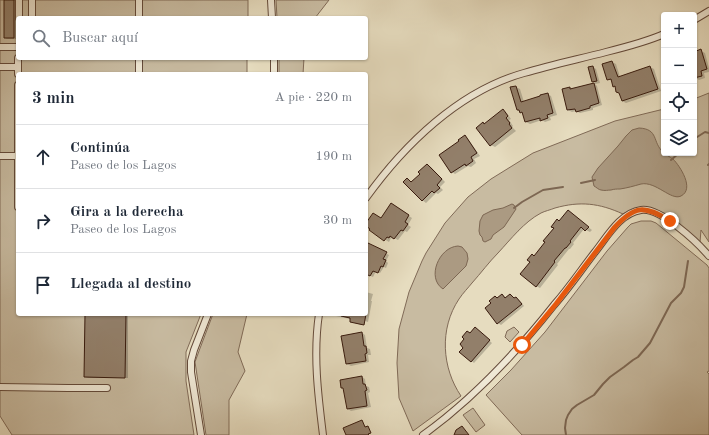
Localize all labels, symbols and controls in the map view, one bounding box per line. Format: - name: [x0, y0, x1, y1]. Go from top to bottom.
- map controls: [661, 12, 697, 156]
- button: +: [661, 12, 697, 48]
- search box: [16, 16, 368, 60]
- icon: search: [30, 27, 52, 49]
- text: Buscar aquí: [62, 31, 138, 46]
- button: −: [661, 48, 697, 84]
- button: locate: [661, 84, 697, 120]
- text: 3 min: [32, 90, 75, 107]
- text: A pie · 220 m: [275, 91, 352, 104]
- button: layers: [661, 120, 697, 156]
- text: Continúa: [70, 141, 130, 156]
- icon: ahead: [32, 146, 54, 168]
- text: 190 m: [315, 150, 352, 163]
- text: Paseo de los Lagos: [70, 159, 176, 172]
- text: Gira a la derecha: [70, 205, 184, 220]
- icon: right: [32, 210, 54, 232]
- route end: [661, 212, 679, 230]
- text: 30 m: [323, 214, 352, 227]
- text: Paseo de los Lagos: [70, 223, 176, 236]
- icon: arrive: [32, 274, 54, 296]
- text: Llegada al destino: [70, 277, 191, 292]
- route start: [513, 336, 531, 354]

